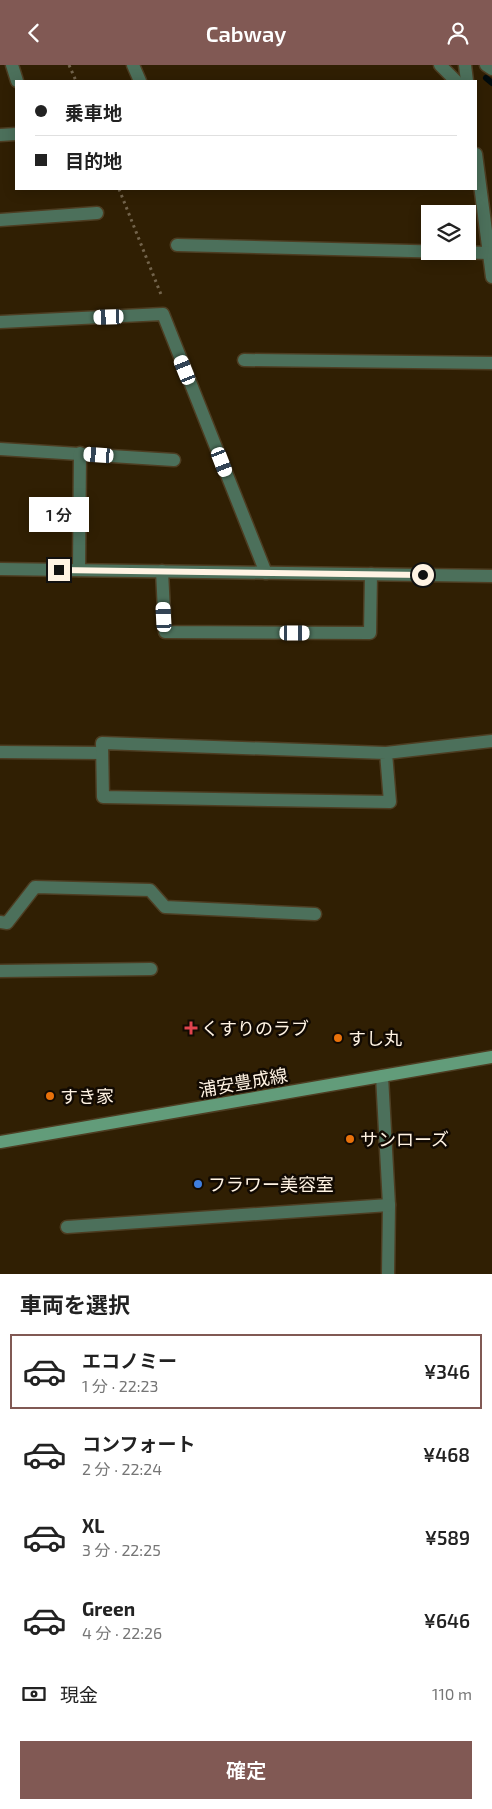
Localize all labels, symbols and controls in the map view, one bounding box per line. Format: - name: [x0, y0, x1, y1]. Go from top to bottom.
- icon: back: [20, 19, 48, 47]
- icon: person: [444, 19, 472, 47]
- text: Cabway: [206, 20, 286, 46]
- text: 乗車地: [65, 101, 122, 124]
- text: 目的地: [65, 149, 122, 172]
- map controls: [421, 205, 476, 260]
- button: layers: [421, 205, 476, 260]
- car: [93, 309, 124, 325]
- car: [172, 353, 197, 387]
- car: [209, 445, 234, 479]
- car: [83, 446, 114, 464]
- callout: 1 分: [29, 497, 89, 533]
- text: 1 分: [46, 505, 72, 524]
- route end: [48, 559, 70, 581]
- route start: [412, 564, 434, 586]
- car: [155, 602, 172, 632]
- car: [280, 626, 310, 641]
- place label: くすりのラブ: [201, 1017, 309, 1039]
- marker: くすりのラブ: [185, 1022, 197, 1034]
- place label: すし丸: [348, 1027, 402, 1049]
- marker: すし丸: [332, 1032, 344, 1044]
- street label: 浦安豊成線: [197, 1063, 289, 1101]
- place label: すき家: [60, 1085, 114, 1107]
- marker: すき家: [44, 1090, 56, 1102]
- place label: サンローズ: [360, 1128, 449, 1150]
- marker: サンローズ: [344, 1133, 356, 1145]
- place label: フラワー美容室: [208, 1173, 334, 1195]
- marker: フラワー美容室: [192, 1178, 204, 1190]
- text: 車両を選択: [20, 1291, 130, 1317]
- icon: car: [22, 1349, 67, 1394]
- text: エコノミー: [82, 1349, 177, 1372]
- text: ¥346: [424, 1360, 470, 1383]
- text: 1 分 · 22:23: [82, 1376, 159, 1395]
- icon: car: [22, 1432, 67, 1477]
- text: コンフォート: [82, 1432, 195, 1455]
- text: ¥468: [423, 1443, 470, 1466]
- text: 2 分 · 22:24: [82, 1459, 162, 1478]
- text: XL: [82, 1514, 104, 1537]
- icon: car: [22, 1515, 67, 1560]
- text: ¥589: [425, 1526, 470, 1549]
- text: 3 分 · 22:25: [82, 1540, 161, 1559]
- text: Green: [82, 1597, 135, 1620]
- icon: car: [22, 1598, 67, 1643]
- text: ¥646: [424, 1609, 470, 1632]
- text: 4 分 · 22:26: [82, 1623, 162, 1642]
- icon: cash: [20, 1680, 48, 1708]
- text: 現金: [60, 1683, 98, 1706]
- text: 110 m: [432, 1684, 472, 1703]
- button: 確定: [20, 1741, 472, 1799]

